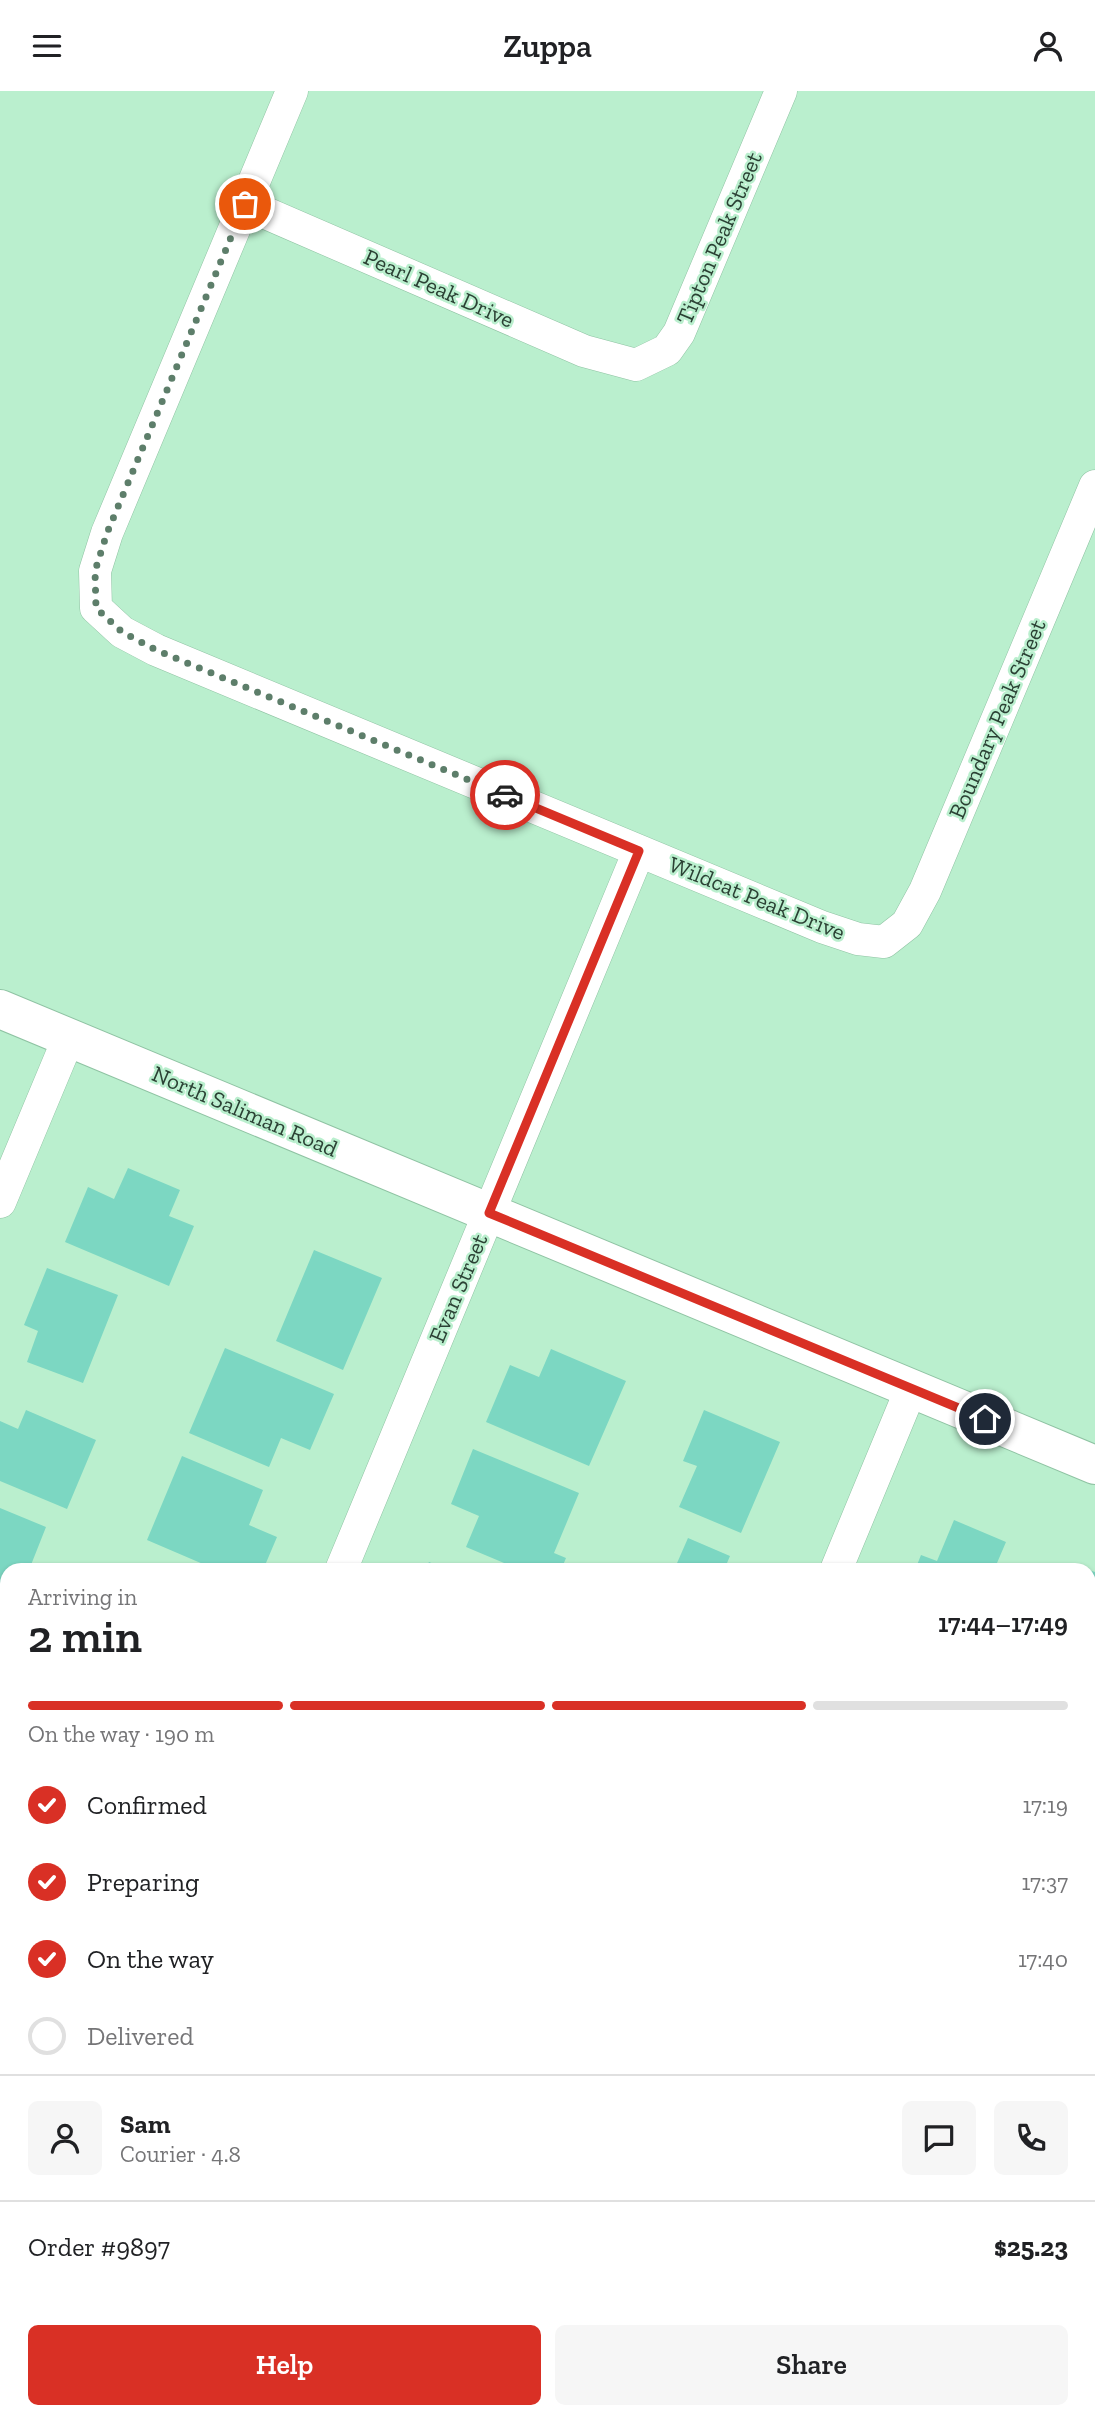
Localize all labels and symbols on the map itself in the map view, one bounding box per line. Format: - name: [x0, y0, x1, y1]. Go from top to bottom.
- street label: Tipton Peak Street: [670, 147, 768, 328]
- pin: [215, 174, 275, 234]
- street label: Pearl Peak Drive: [360, 242, 518, 334]
- street label: Boundary Peak Street: [942, 615, 1052, 823]
- courier: [470, 760, 540, 830]
- street label: Wildcat Peak Drive: [665, 850, 849, 946]
- street label: North Saliman Road: [148, 1059, 342, 1163]
- street label: Evan Street: [423, 1229, 494, 1347]
- pin: [955, 1389, 1015, 1449]

